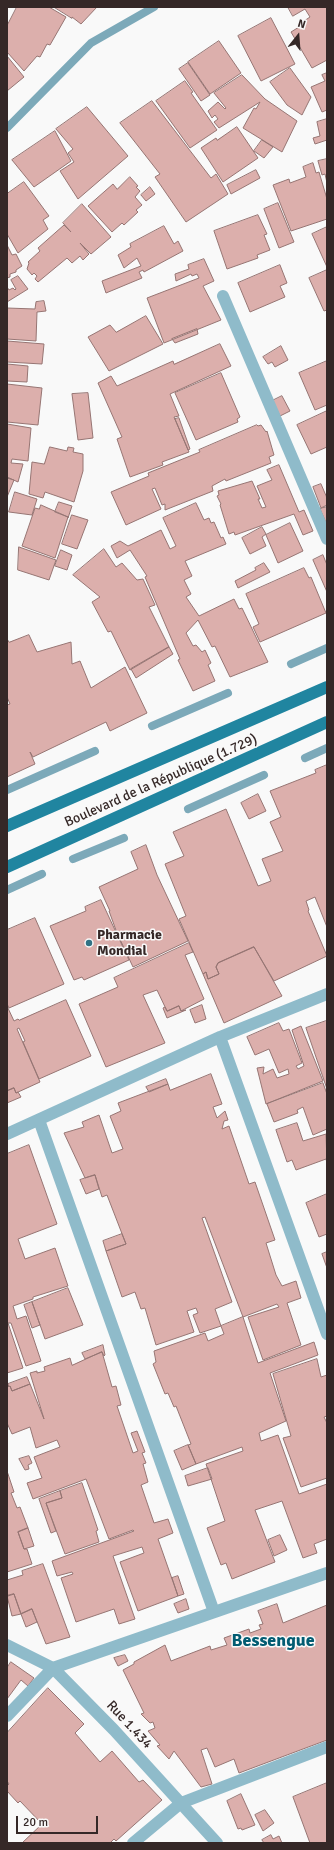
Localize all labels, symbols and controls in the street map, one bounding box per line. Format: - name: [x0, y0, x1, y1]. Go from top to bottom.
- north arrow: [278, 16, 318, 56]
- text: N: [296, 17, 307, 31]
- street label: Boulevard de la République (1.729): [62, 731, 260, 831]
- place label: Pharmacie Mondial: [97, 927, 162, 960]
- marker: Pharmacie Mondial: [84, 938, 94, 948]
- district label: Bessengue: [231, 1630, 315, 1652]
- street label: Rue 1.434: [102, 1697, 156, 1753]
- scale bar: [18, 1808, 100, 1834]
- text: 20 m: [23, 1815, 48, 1830]

